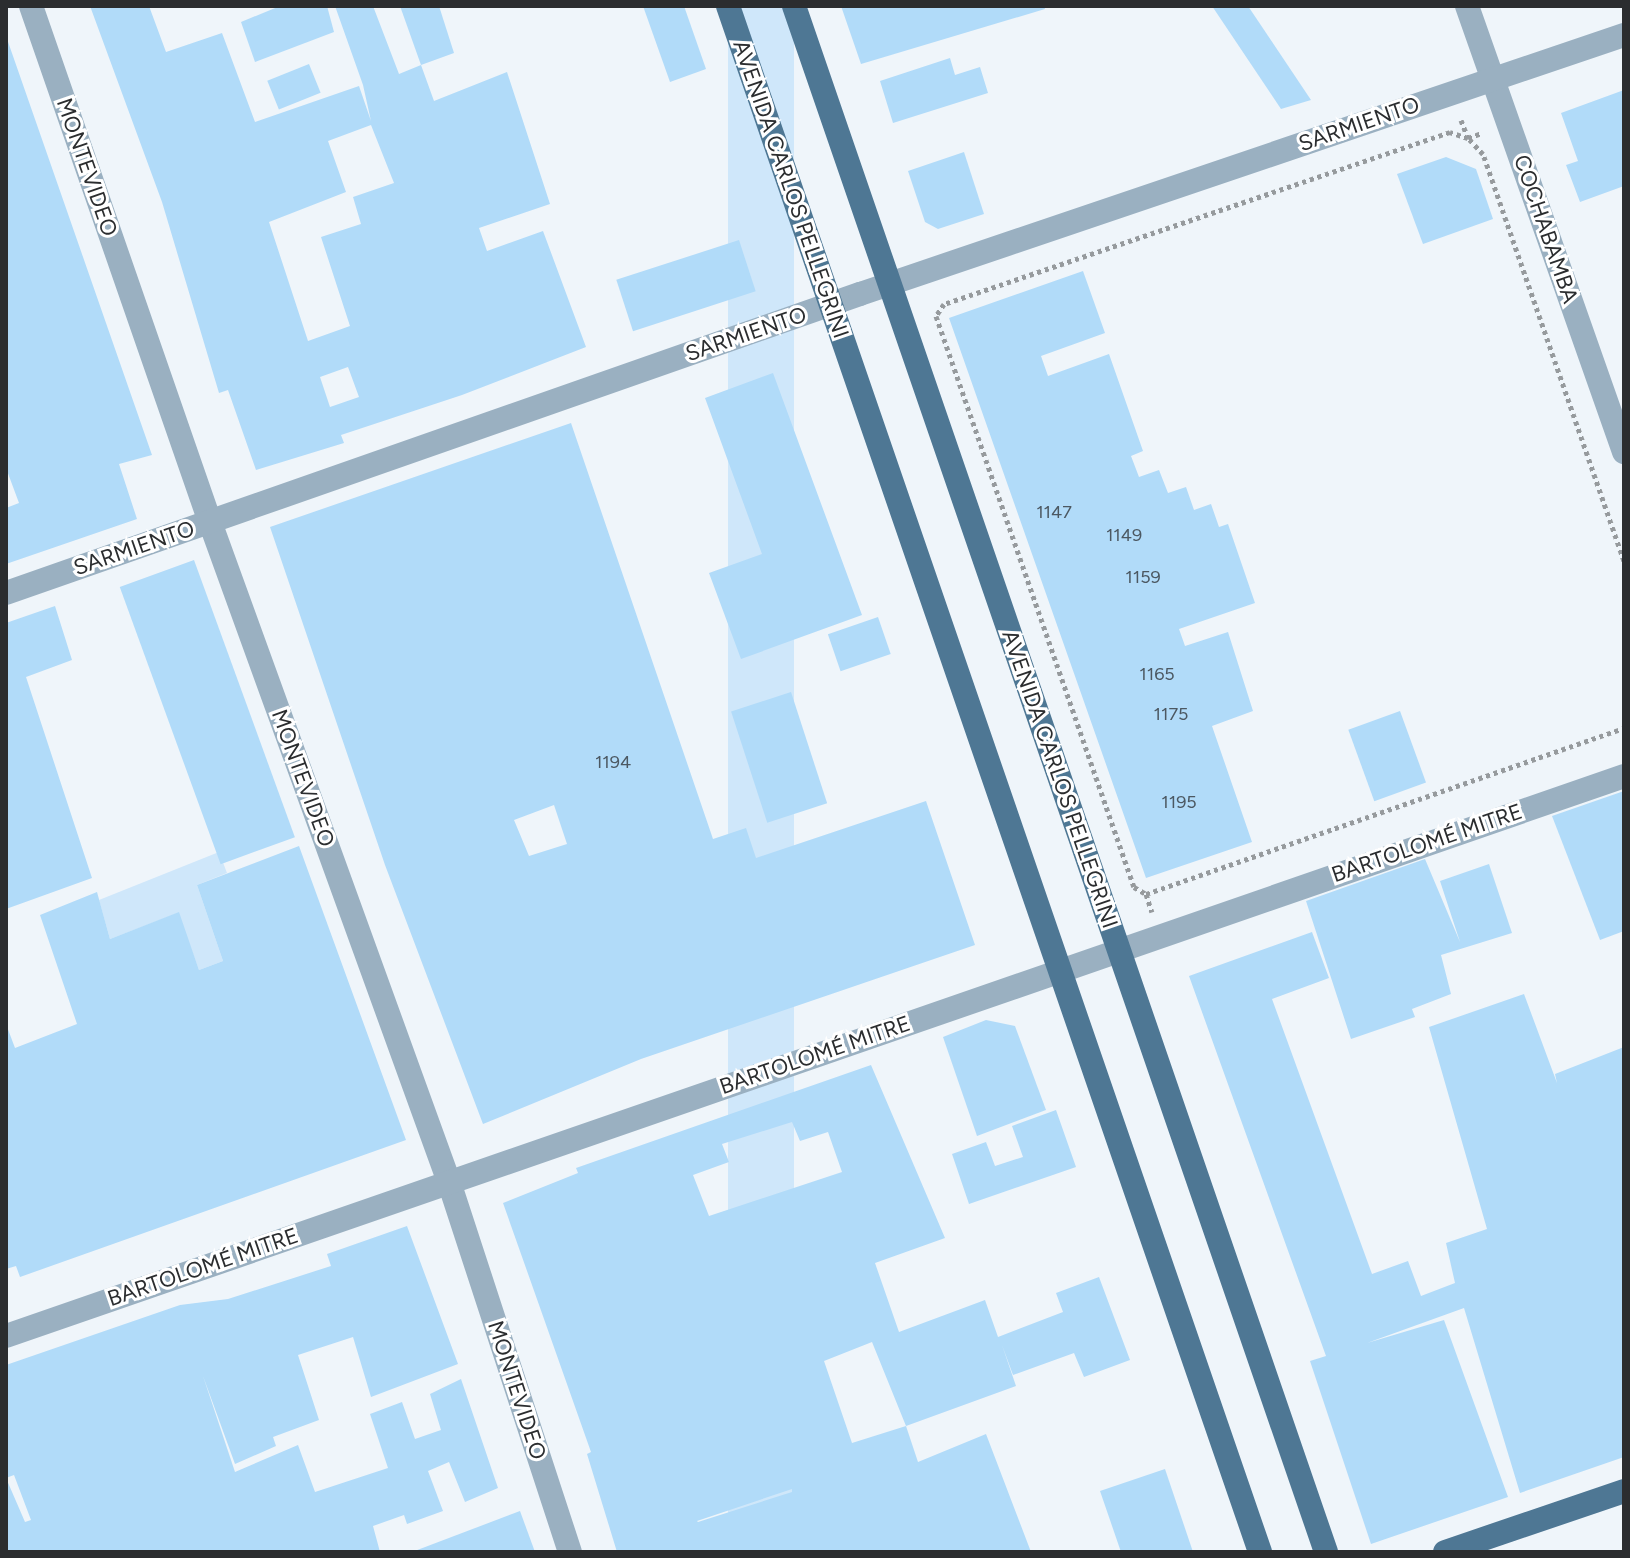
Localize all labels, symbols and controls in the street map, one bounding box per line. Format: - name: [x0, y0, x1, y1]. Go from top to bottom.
- street label: AVENIDA CARLOS PELLEGRINI: [728, 37, 854, 341]
- street label: SARMIENTO: [1295, 91, 1423, 157]
- street label: MONTEVIDEO: [51, 94, 123, 240]
- street label: COCHABAMBA: [1508, 151, 1584, 307]
- street label: SARMIENTO: [682, 301, 810, 367]
- house number: 1147: [1036, 501, 1072, 523]
- street label: SARMIENTO: [70, 515, 198, 581]
- house number: 1149: [1106, 524, 1142, 546]
- house number: 1159: [1125, 566, 1161, 588]
- street label: AVENIDA CARLOS PELLEGRINI: [997, 627, 1123, 931]
- house number: 1165: [1139, 663, 1175, 685]
- house number: 1175: [1154, 703, 1188, 725]
- street label: MONTEVIDEO: [266, 706, 340, 850]
- house number: 1194: [595, 751, 631, 773]
- house number: 1195: [1161, 791, 1197, 813]
- street label: BARTOLOMÉ MITRE: [1328, 798, 1526, 888]
- street label: BARTOLOMÉ MITRE: [716, 1010, 914, 1100]
- street label: BARTOLOMÉ MITRE: [104, 1222, 302, 1312]
- street label: MONTEVIDEO: [482, 1317, 552, 1463]

